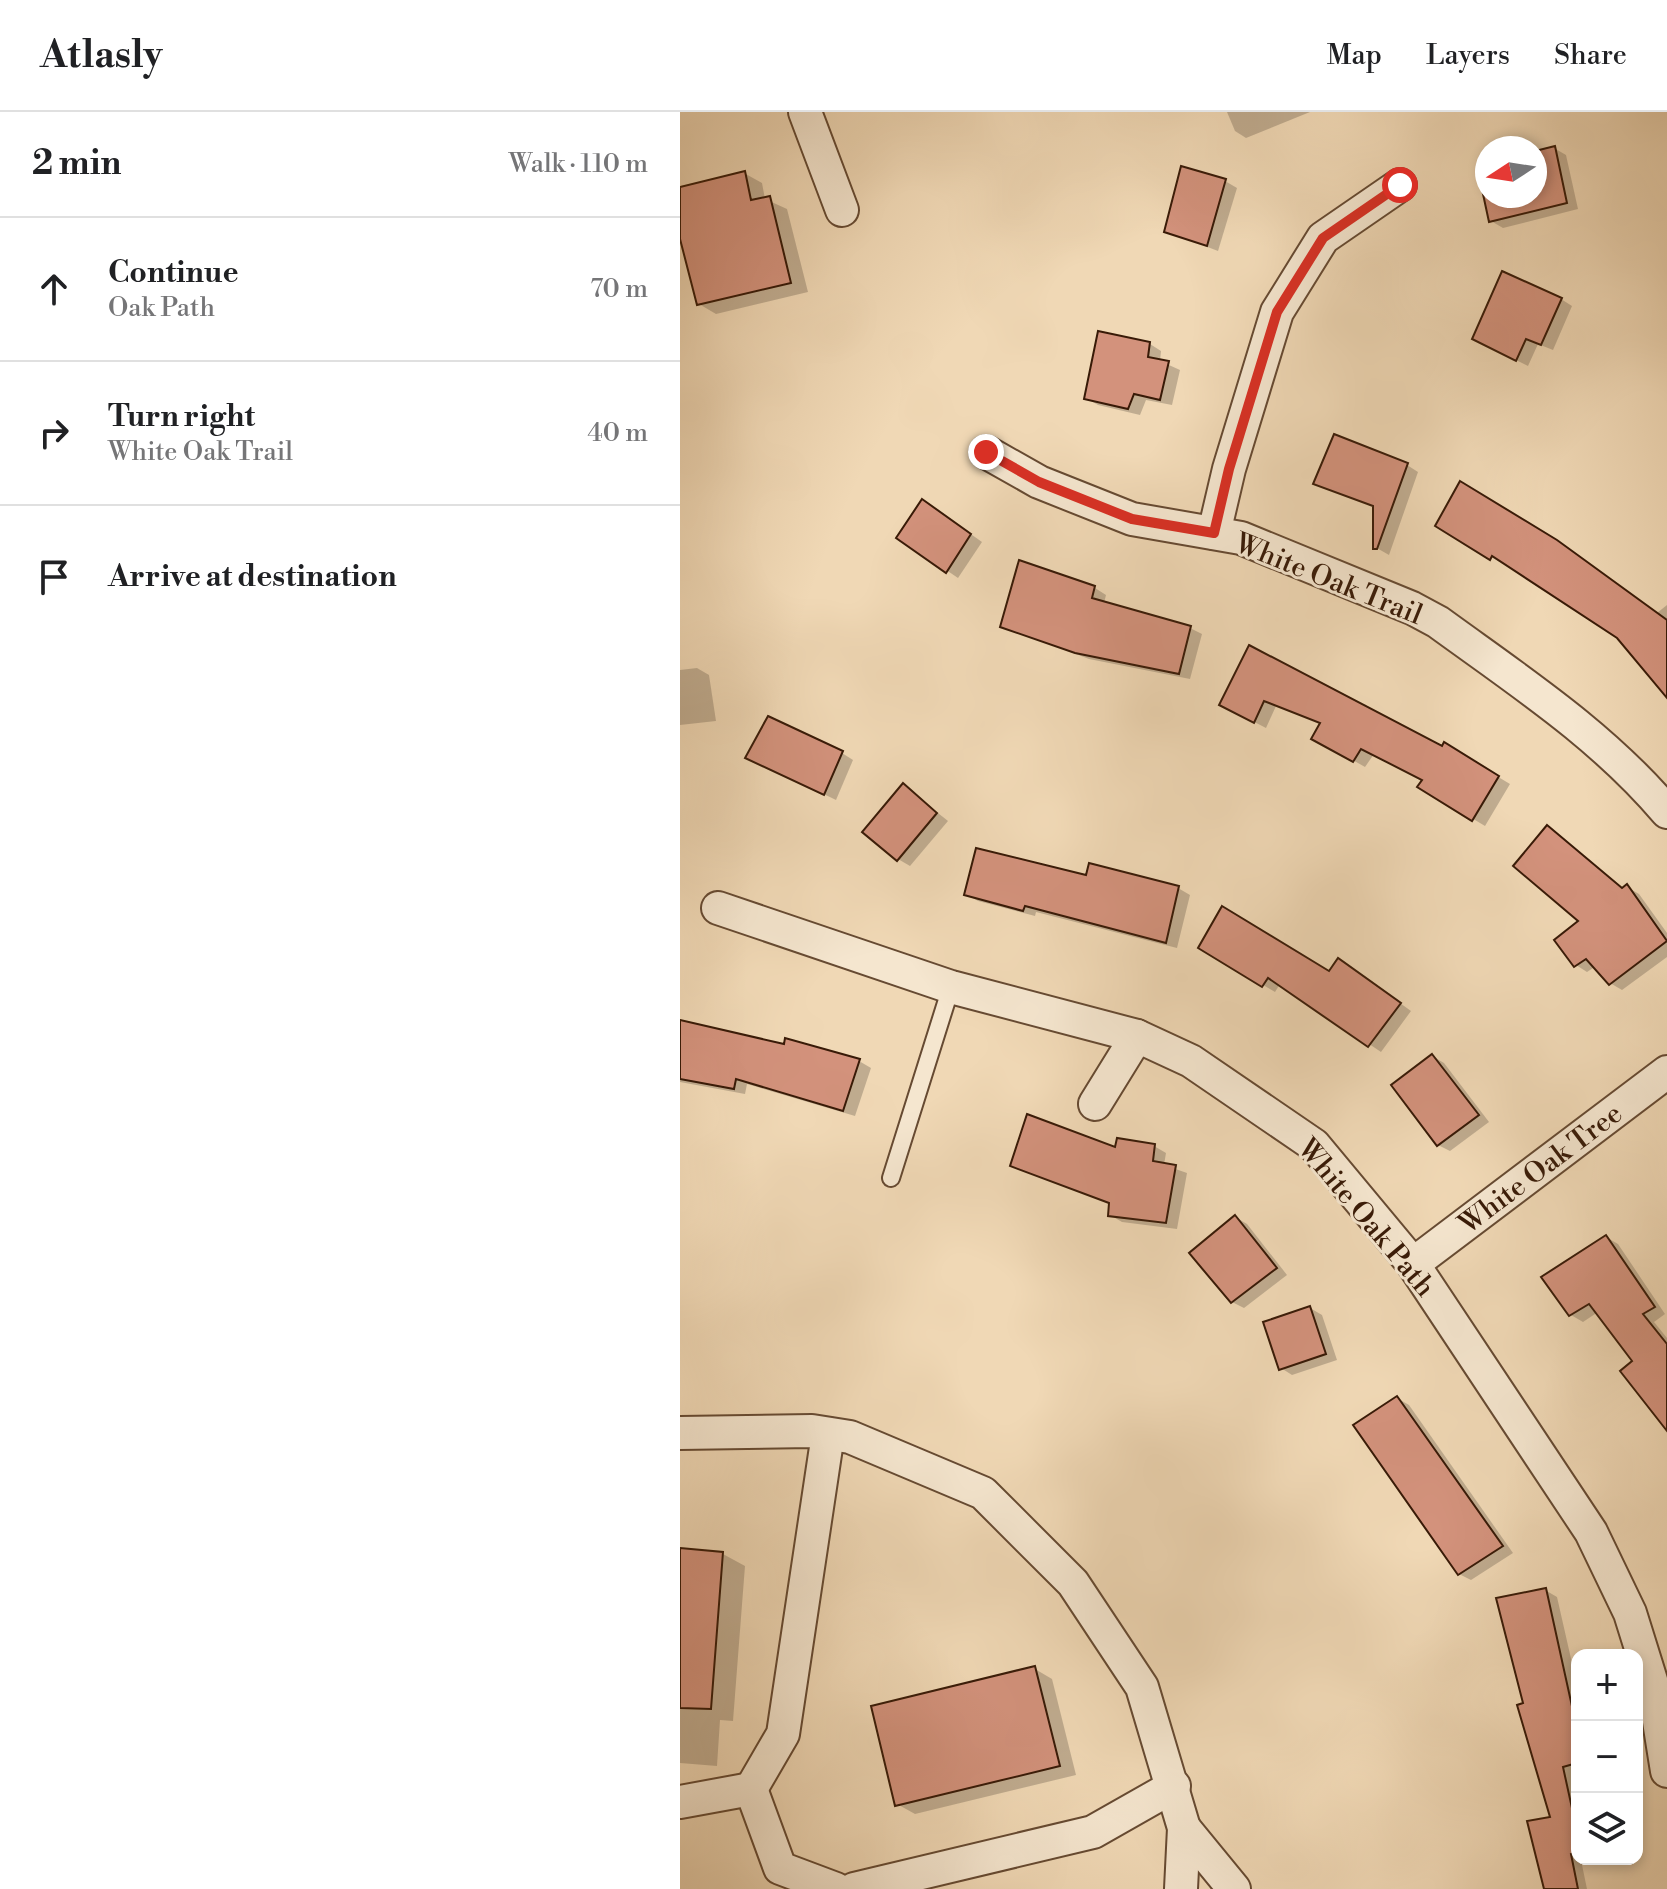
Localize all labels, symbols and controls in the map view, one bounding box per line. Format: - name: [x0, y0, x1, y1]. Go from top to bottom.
- text: Atlasly: [40, 32, 163, 79]
- text: Map: [1327, 38, 1382, 73]
- text: Layers: [1426, 38, 1510, 73]
- text: Share: [1554, 38, 1627, 73]
- north arrow: [1475, 136, 1547, 208]
- text: 2 min: [32, 143, 121, 185]
- text: Walk · 110 m: [509, 148, 648, 180]
- route start: [1382, 167, 1418, 203]
- text: Continue: [108, 254, 239, 292]
- icon: ahead: [32, 267, 76, 311]
- text: 70 m: [590, 273, 648, 305]
- text: Oak Path: [108, 292, 215, 324]
- text: Turn right: [108, 398, 255, 436]
- icon: right: [32, 411, 76, 455]
- text: 40 m: [587, 417, 648, 449]
- route end: [968, 434, 1004, 470]
- text: White Oak Trail: [108, 436, 293, 468]
- street label: White Oak Trail: [1229, 525, 1427, 633]
- icon: arrive: [32, 555, 76, 599]
- text: Arrive at destination: [108, 558, 397, 596]
- street label: White Oak Tree: [1451, 1096, 1630, 1243]
- street label: White Oak Path: [1289, 1131, 1442, 1304]
- map controls: [1571, 1649, 1643, 1865]
- button: +: [1571, 1649, 1643, 1721]
- button: −: [1571, 1721, 1643, 1793]
- button: layers: [1571, 1793, 1643, 1865]

